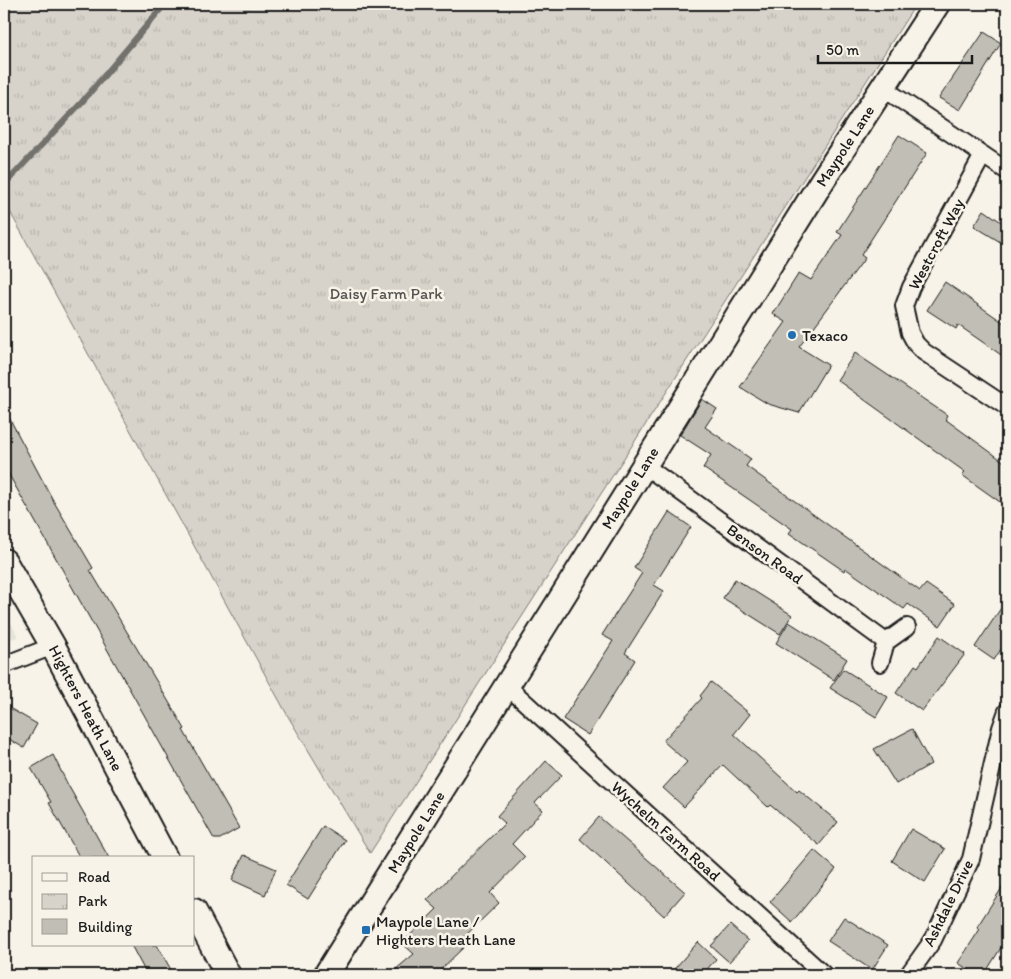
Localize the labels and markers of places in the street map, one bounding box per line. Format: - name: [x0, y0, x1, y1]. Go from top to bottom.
- place label: Texaco: [802, 326, 848, 345]
- marker: Texaco: [786, 329, 798, 341]
- place label: Maypole Lane / Highters Heath Lane: [376, 912, 516, 949]
- marker: Maypole Lane / Highters Heath Lane: [360, 924, 372, 936]

